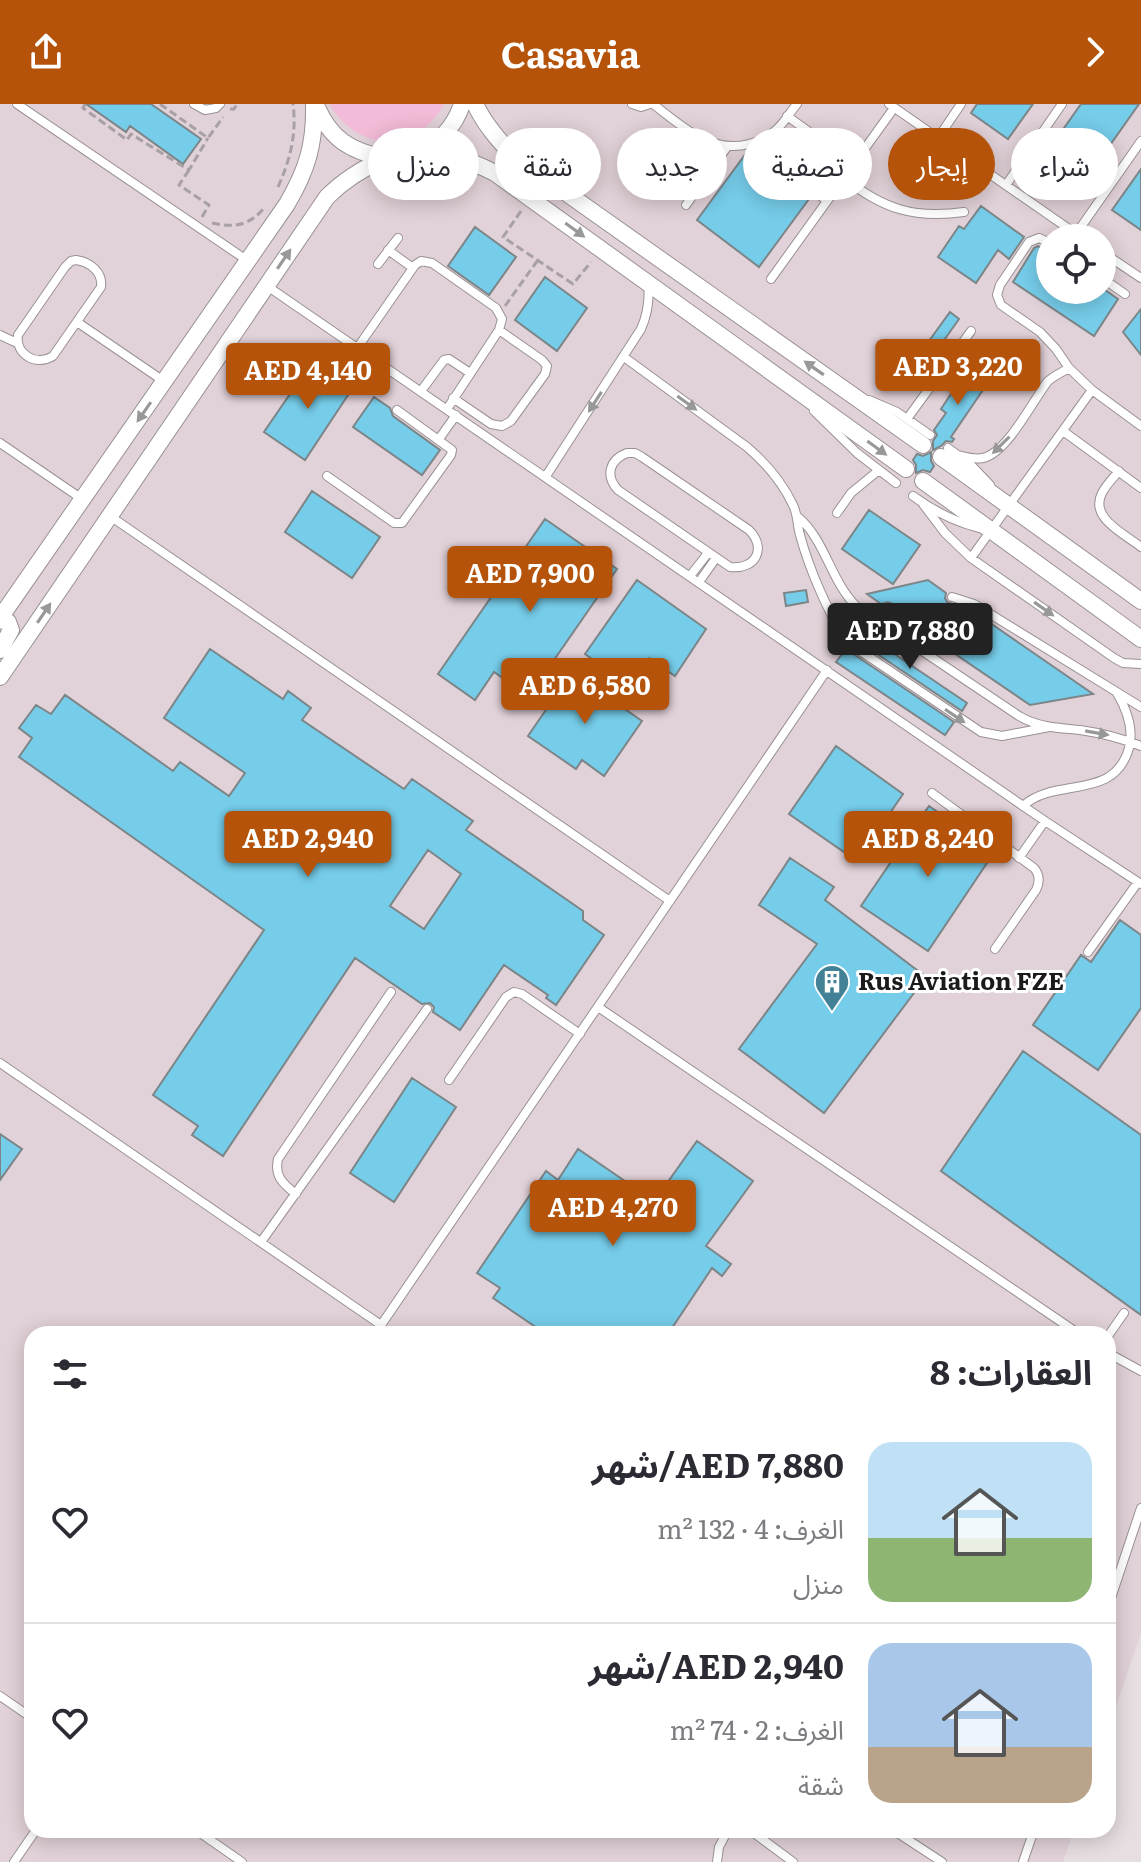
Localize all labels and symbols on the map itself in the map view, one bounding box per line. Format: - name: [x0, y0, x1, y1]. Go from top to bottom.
- one-way arrow: [564, 222, 585, 237]
- one-way arrow: [277, 248, 292, 269]
- pin: AED 3,220: [866, 339, 1050, 407]
- pin: AED 4,140: [216, 343, 400, 411]
- one-way arrow: [803, 361, 824, 376]
- one-way arrow: [588, 391, 603, 412]
- one-way arrow: [677, 395, 698, 410]
- one-way arrow: [137, 401, 152, 422]
- one-way arrow: [992, 435, 1011, 454]
- one-way arrow: [866, 439, 887, 455]
- pin: AED 7,900: [438, 546, 622, 614]
- one-way arrow: [1033, 601, 1054, 616]
- one-way arrow: [36, 602, 51, 623]
- pin: AED 7,880: [818, 603, 1002, 671]
- pin: AED 6,580: [493, 658, 677, 726]
- one-way arrow: [945, 708, 966, 723]
- one-way arrow: [1084, 728, 1109, 740]
- pin: AED 2,940: [216, 811, 400, 879]
- pin: AED 8,240: [836, 811, 1020, 879]
- place label: Rus Aviation FZE: [858, 962, 1064, 997]
- building icon: Rus Aviation FZE: [813, 963, 851, 1013]
- pin: AED 4,270: [521, 1180, 705, 1248]

